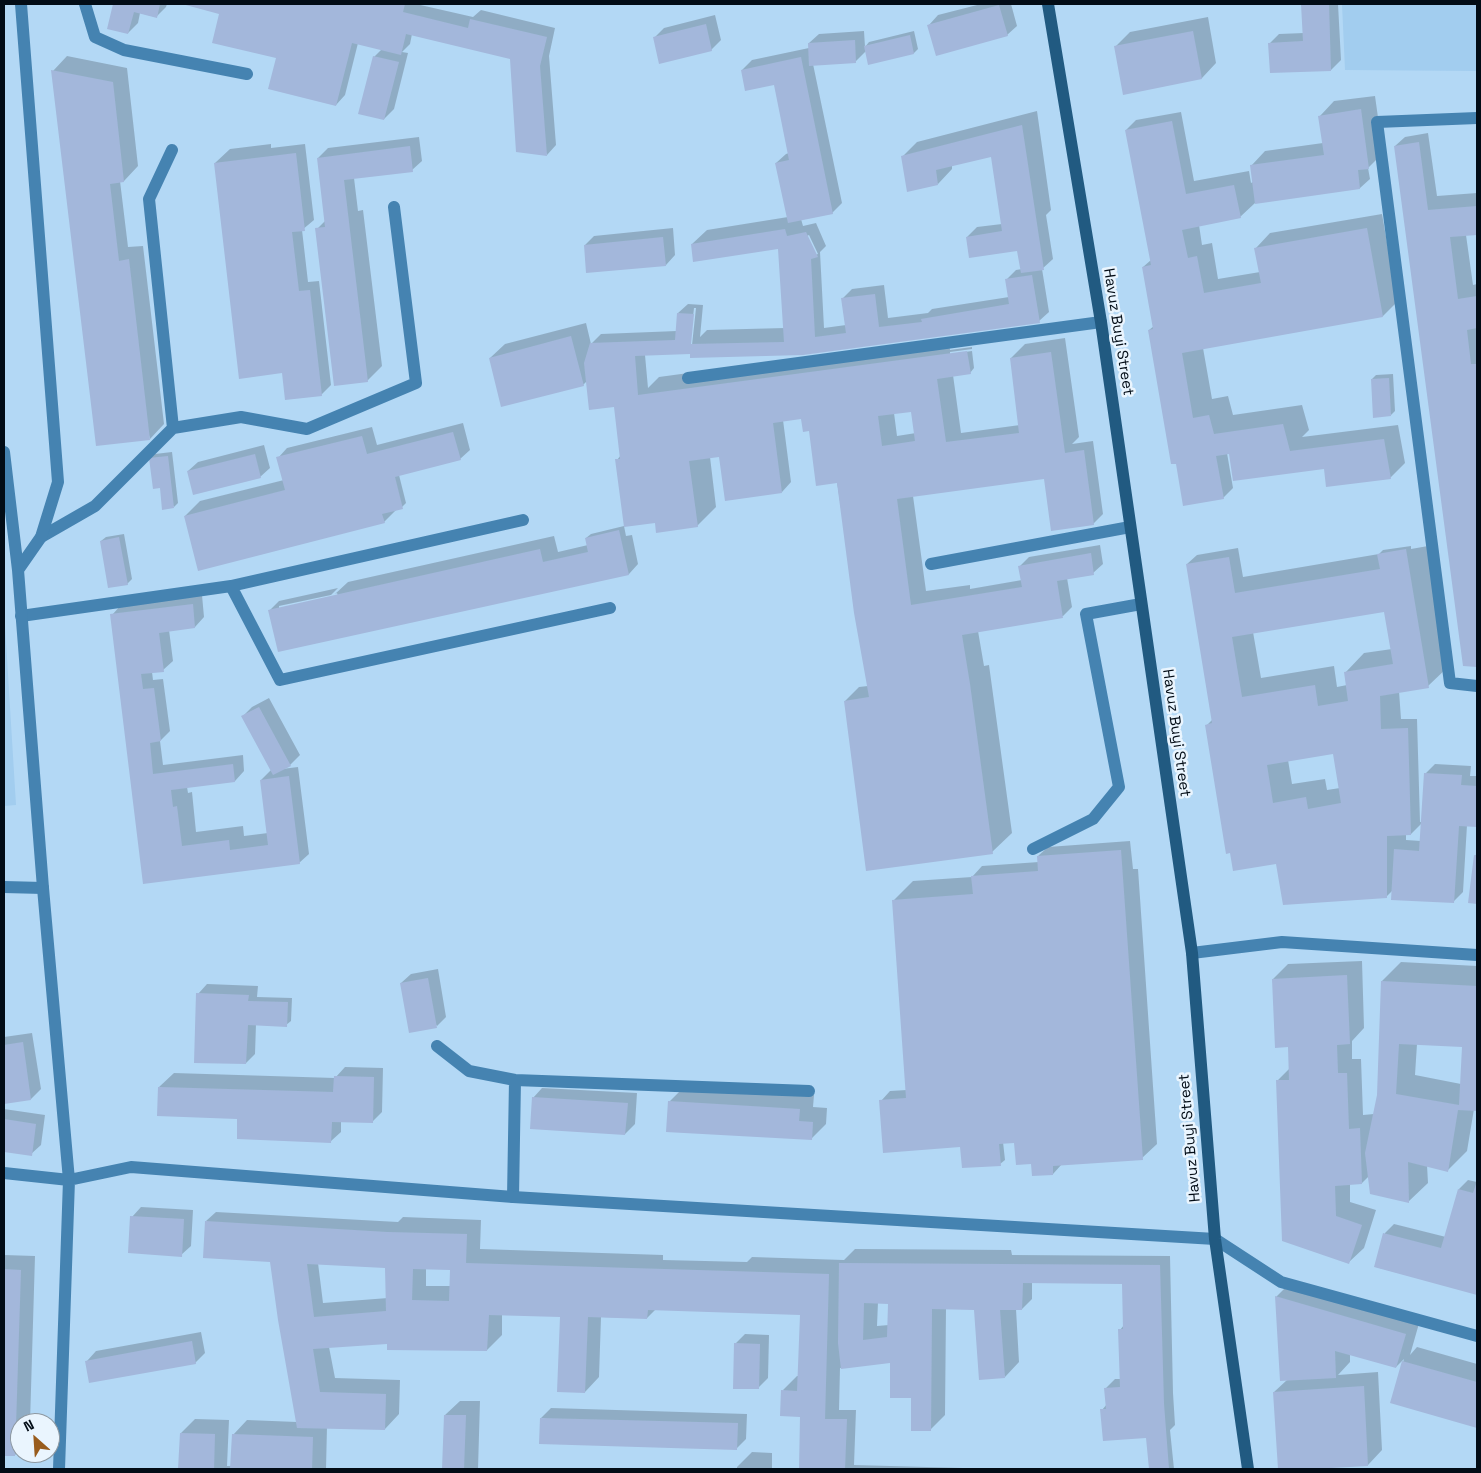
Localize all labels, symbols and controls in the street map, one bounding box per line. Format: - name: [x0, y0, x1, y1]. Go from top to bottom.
- street label: Havuz Buyi Street: [1099, 267, 1137, 397]
- street label: Havuz Buyi Street: [1158, 668, 1194, 798]
- street label: Havuz Buyi Street: [1175, 1073, 1205, 1203]
- north arrow: [10, 1413, 60, 1463]
- text: N: [21, 1415, 37, 1436]

